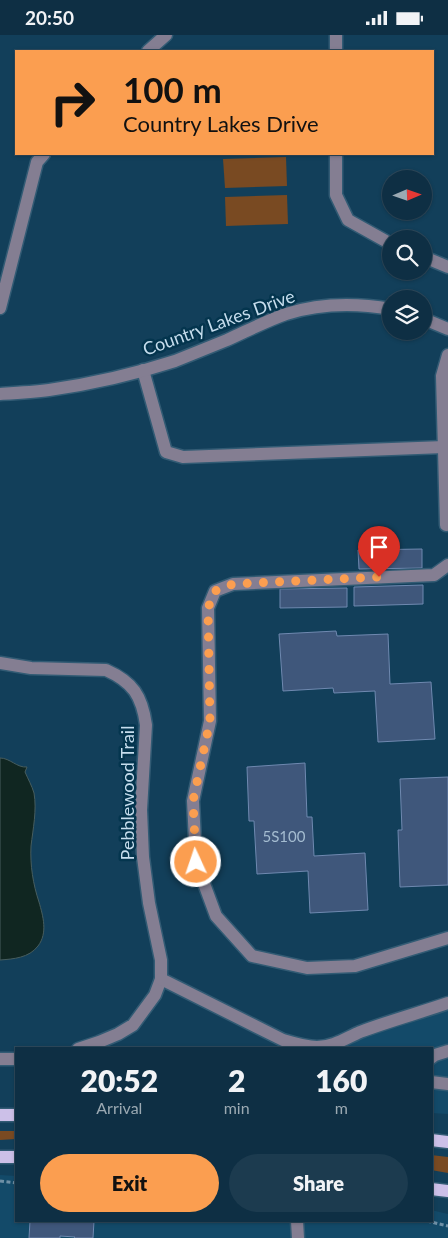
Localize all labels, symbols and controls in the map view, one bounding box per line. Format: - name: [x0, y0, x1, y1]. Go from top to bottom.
- text: 20:50: [25, 6, 74, 29]
- text: 100 m: [123, 68, 222, 110]
- icon: right: [40, 70, 105, 135]
- text: Country Lakes Drive: [123, 110, 319, 137]
- north arrow: [382, 170, 432, 220]
- map controls: [382, 170, 432, 340]
- button: search: [382, 230, 432, 280]
- street label: Country Lakes Drive: [140, 284, 298, 360]
- button: layers: [382, 290, 432, 340]
- pin: [358, 526, 400, 577]
- icon: arrive: [365, 533, 393, 561]
- street label: Pebblewood Trail: [116, 726, 138, 860]
- house number: 5S100: [263, 827, 306, 845]
- position arrow: [169, 835, 221, 887]
- text: 20:52: [81, 1062, 158, 1098]
- text: 2: [228, 1062, 245, 1098]
- text: 160: [315, 1062, 367, 1098]
- text: Arrival: [96, 1098, 142, 1117]
- text: min: [224, 1098, 250, 1117]
- text: m: [335, 1098, 348, 1117]
- button: Exit: [40, 1154, 219, 1212]
- button: Share: [229, 1154, 408, 1212]

